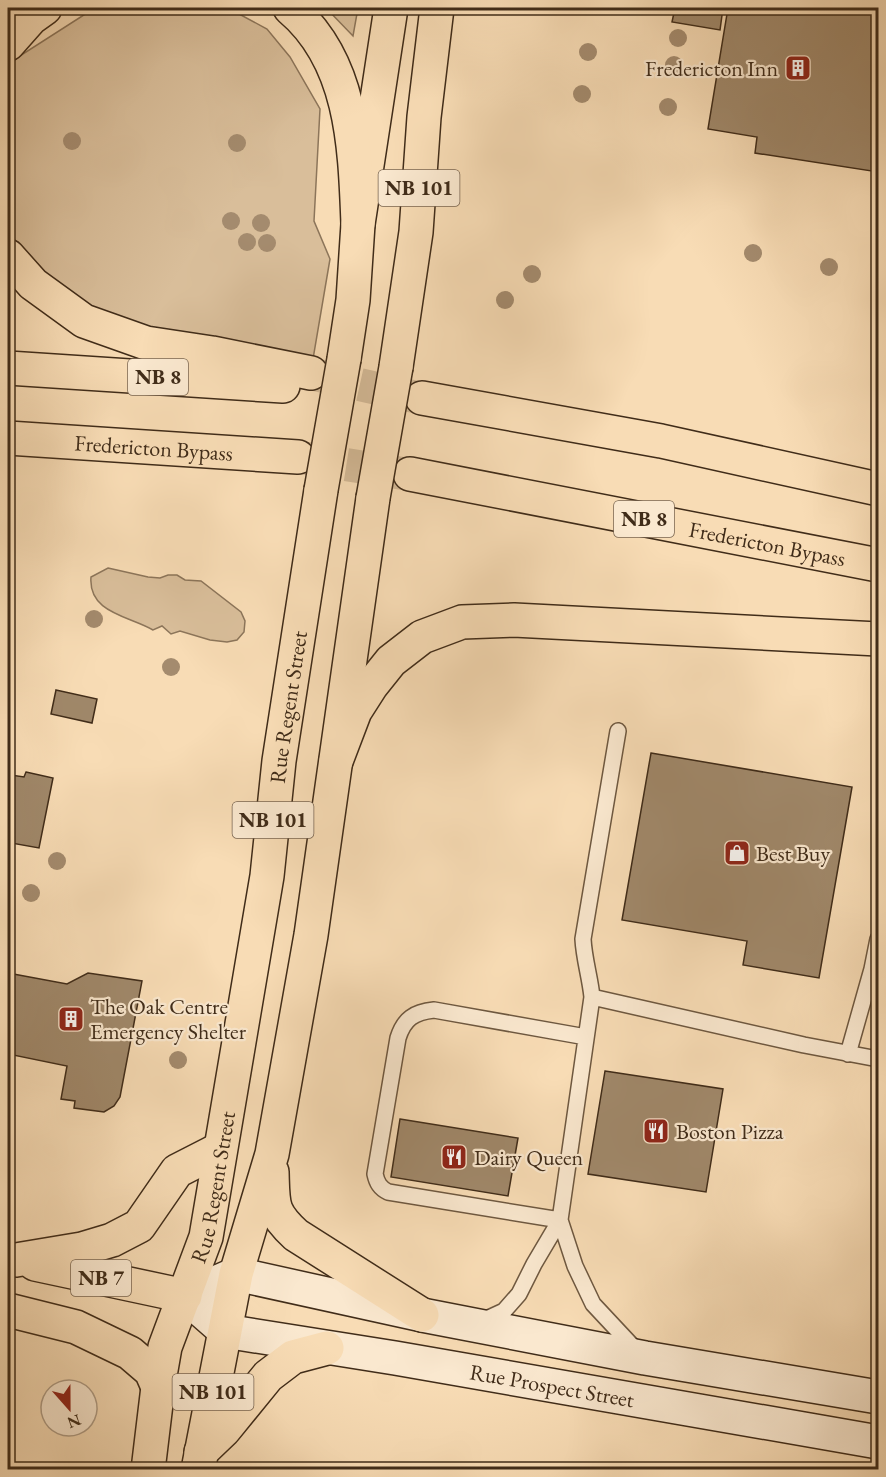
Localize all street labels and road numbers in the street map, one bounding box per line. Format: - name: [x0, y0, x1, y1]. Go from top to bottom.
- road number: NB 101: [378, 170, 460, 206]
- road number: NB 8: [128, 359, 188, 395]
- street label: Fredericton Bypass: [73, 428, 234, 468]
- road number: NB 8: [614, 501, 674, 537]
- street label: Fredericton Bypass: [686, 515, 848, 573]
- street label: Rue Regent Street: [263, 629, 314, 785]
- road number: NB 101: [232, 802, 314, 838]
- street label: Rue Regent Street: [184, 1109, 242, 1267]
- road number: NB 7: [71, 1260, 131, 1296]
- street label: Rue Prospect Street: [468, 1357, 636, 1414]
- road number: NB 101: [172, 1374, 254, 1410]

